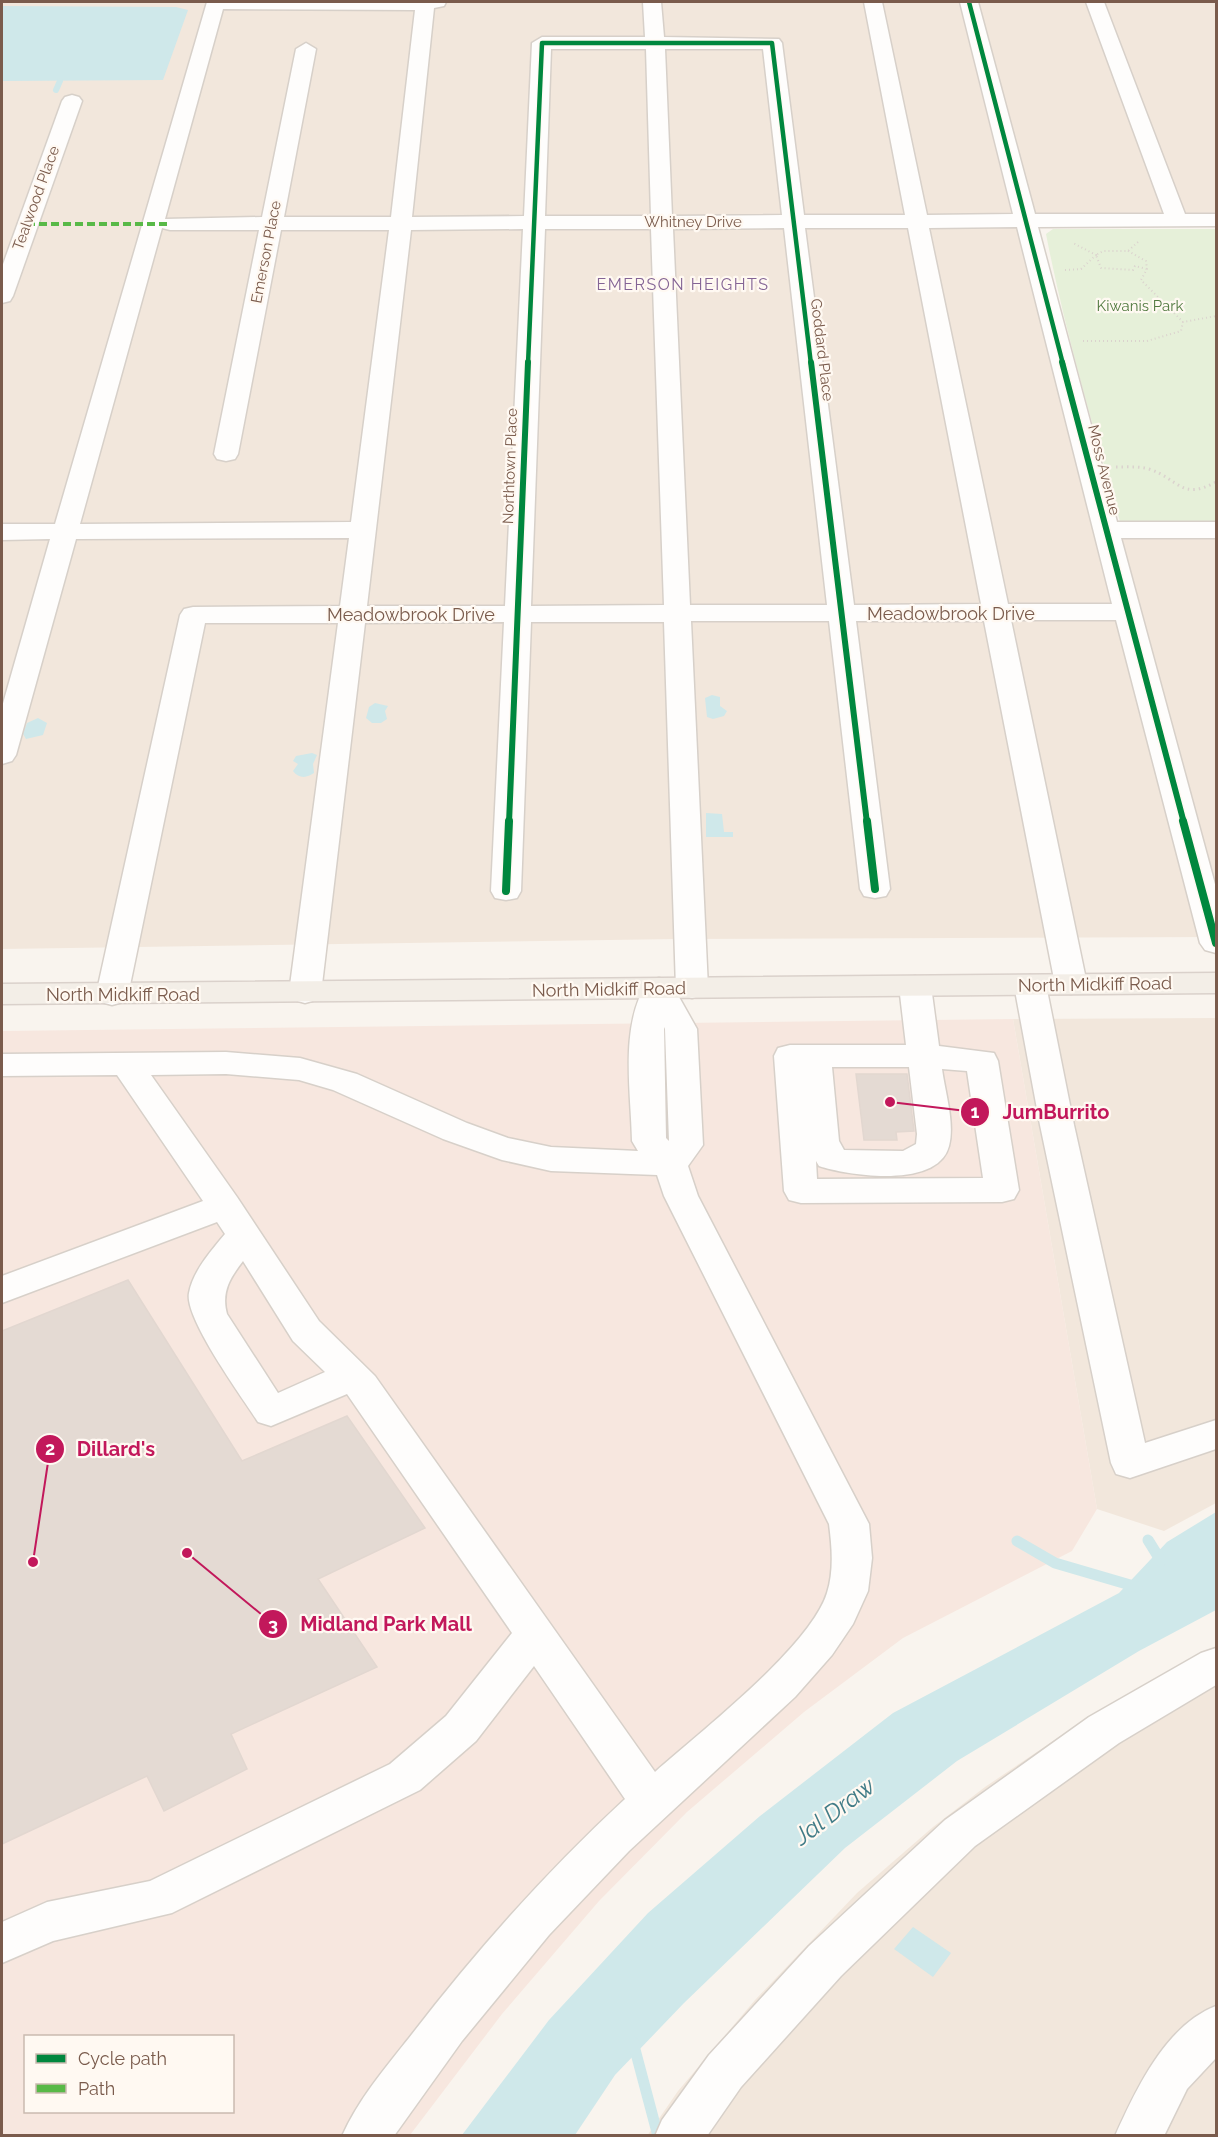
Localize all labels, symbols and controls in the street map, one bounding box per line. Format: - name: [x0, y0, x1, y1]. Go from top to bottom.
- street label: Tealwood Place: [9, 143, 63, 253]
- street label: Emerson Place: [247, 199, 285, 305]
- street label: Whitney Drive: [644, 213, 742, 231]
- district label: EMERSON HEIGHTS: [597, 275, 769, 294]
- park label: Kiwanis Park: [1097, 297, 1183, 315]
- street label: Goddard Place: [807, 298, 837, 403]
- street label: Northtown Place: [499, 407, 521, 524]
- street label: Moss Avenue: [1084, 423, 1124, 517]
- street label: Meadowbrook Drive: [867, 603, 1035, 624]
- street label: Meadowbrook Drive: [327, 604, 495, 625]
- street label: North Midkiff Road: [1018, 972, 1172, 996]
- street label: North Midkiff Road: [532, 977, 686, 1001]
- street label: North Midkiff Road: [46, 984, 200, 1005]
- callout: JumBurrito: [960, 1093, 1121, 1131]
- text: JumBurrito: [1003, 1100, 1109, 1124]
- text: 1: [971, 1101, 980, 1122]
- callout: Dillard's: [35, 1430, 167, 1468]
- text: Dillard's: [77, 1437, 155, 1461]
- text: 2: [45, 1438, 55, 1459]
- callout: Midland Park Mall: [258, 1605, 484, 1643]
- text: Midland Park Mall: [300, 1612, 473, 1636]
- text: 3: [268, 1614, 278, 1635]
- water label: Jal Draw: [787, 1771, 881, 1851]
- legend: [24, 2035, 234, 2113]
- text: Cycle path: [78, 2048, 167, 2069]
- text: Path: [78, 2078, 115, 2099]

